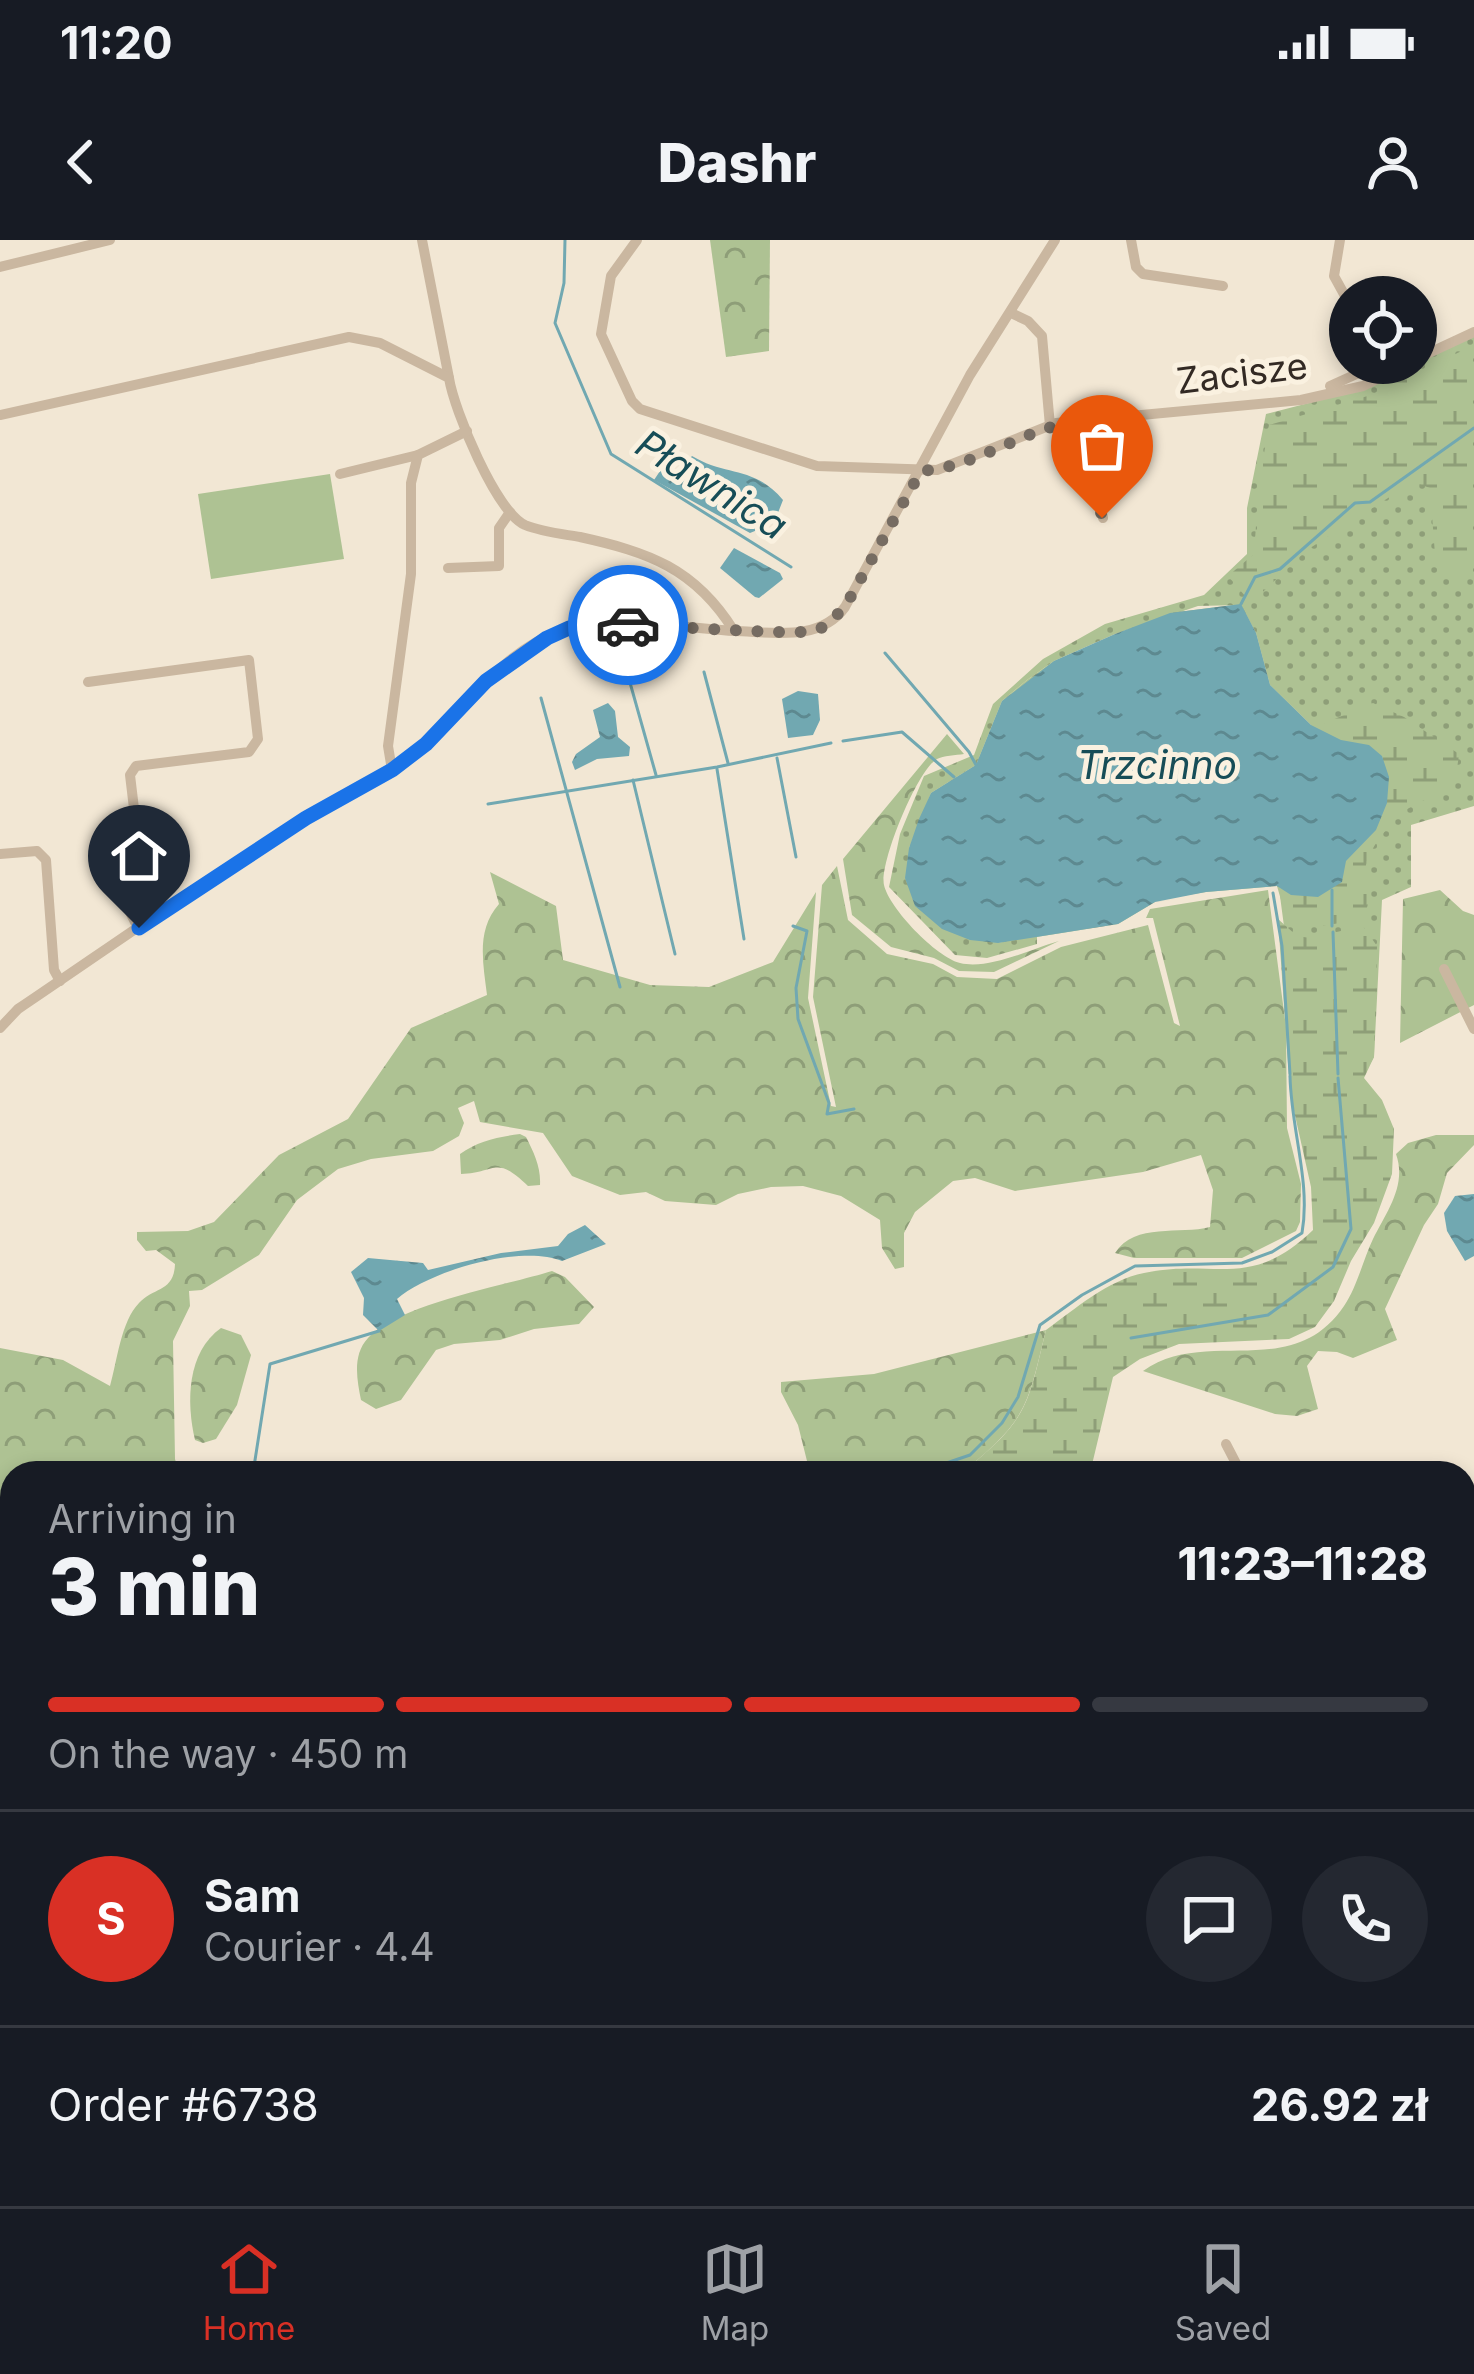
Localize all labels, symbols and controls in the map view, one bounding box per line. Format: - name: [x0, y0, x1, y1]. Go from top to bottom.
- text: 11:20: [60, 15, 173, 70]
- icon: back: [48, 129, 114, 195]
- icon: person: [1360, 129, 1426, 195]
- text: Dashr: [658, 130, 816, 195]
- map controls: [1329, 276, 1437, 384]
- button: locate: [1329, 276, 1437, 384]
- street label: Zacisze: [1174, 343, 1310, 403]
- pin: [1051, 395, 1153, 518]
- icon: bag: [1069, 413, 1135, 479]
- water label: Pławnica: [628, 419, 796, 549]
- courier: [568, 565, 688, 685]
- icon: car: [595, 592, 661, 658]
- water label: Trzcinno: [1077, 741, 1237, 788]
- pin: [88, 805, 190, 928]
- icon: home: [106, 823, 172, 889]
- text: Arriving in: [48, 1495, 237, 1542]
- text: 11:23–11:28: [1177, 1536, 1428, 1591]
- text: 3 min: [48, 1539, 260, 1634]
- text: On the way · 450 m: [48, 1730, 408, 1777]
- button: chat: [1146, 1856, 1272, 1982]
- button: phone: [1302, 1856, 1428, 1982]
- text: Sam: [204, 1868, 301, 1923]
- text: S: [96, 1891, 126, 1946]
- text: Courier · 4.4: [204, 1923, 435, 1970]
- text: Order #6738: [48, 2077, 319, 2132]
- text: 26.92 zł: [1251, 2077, 1428, 2132]
- tab: Home: [203, 2236, 295, 2348]
- tab: Map: [701, 2236, 769, 2348]
- tab: Saved: [1175, 2236, 1271, 2348]

